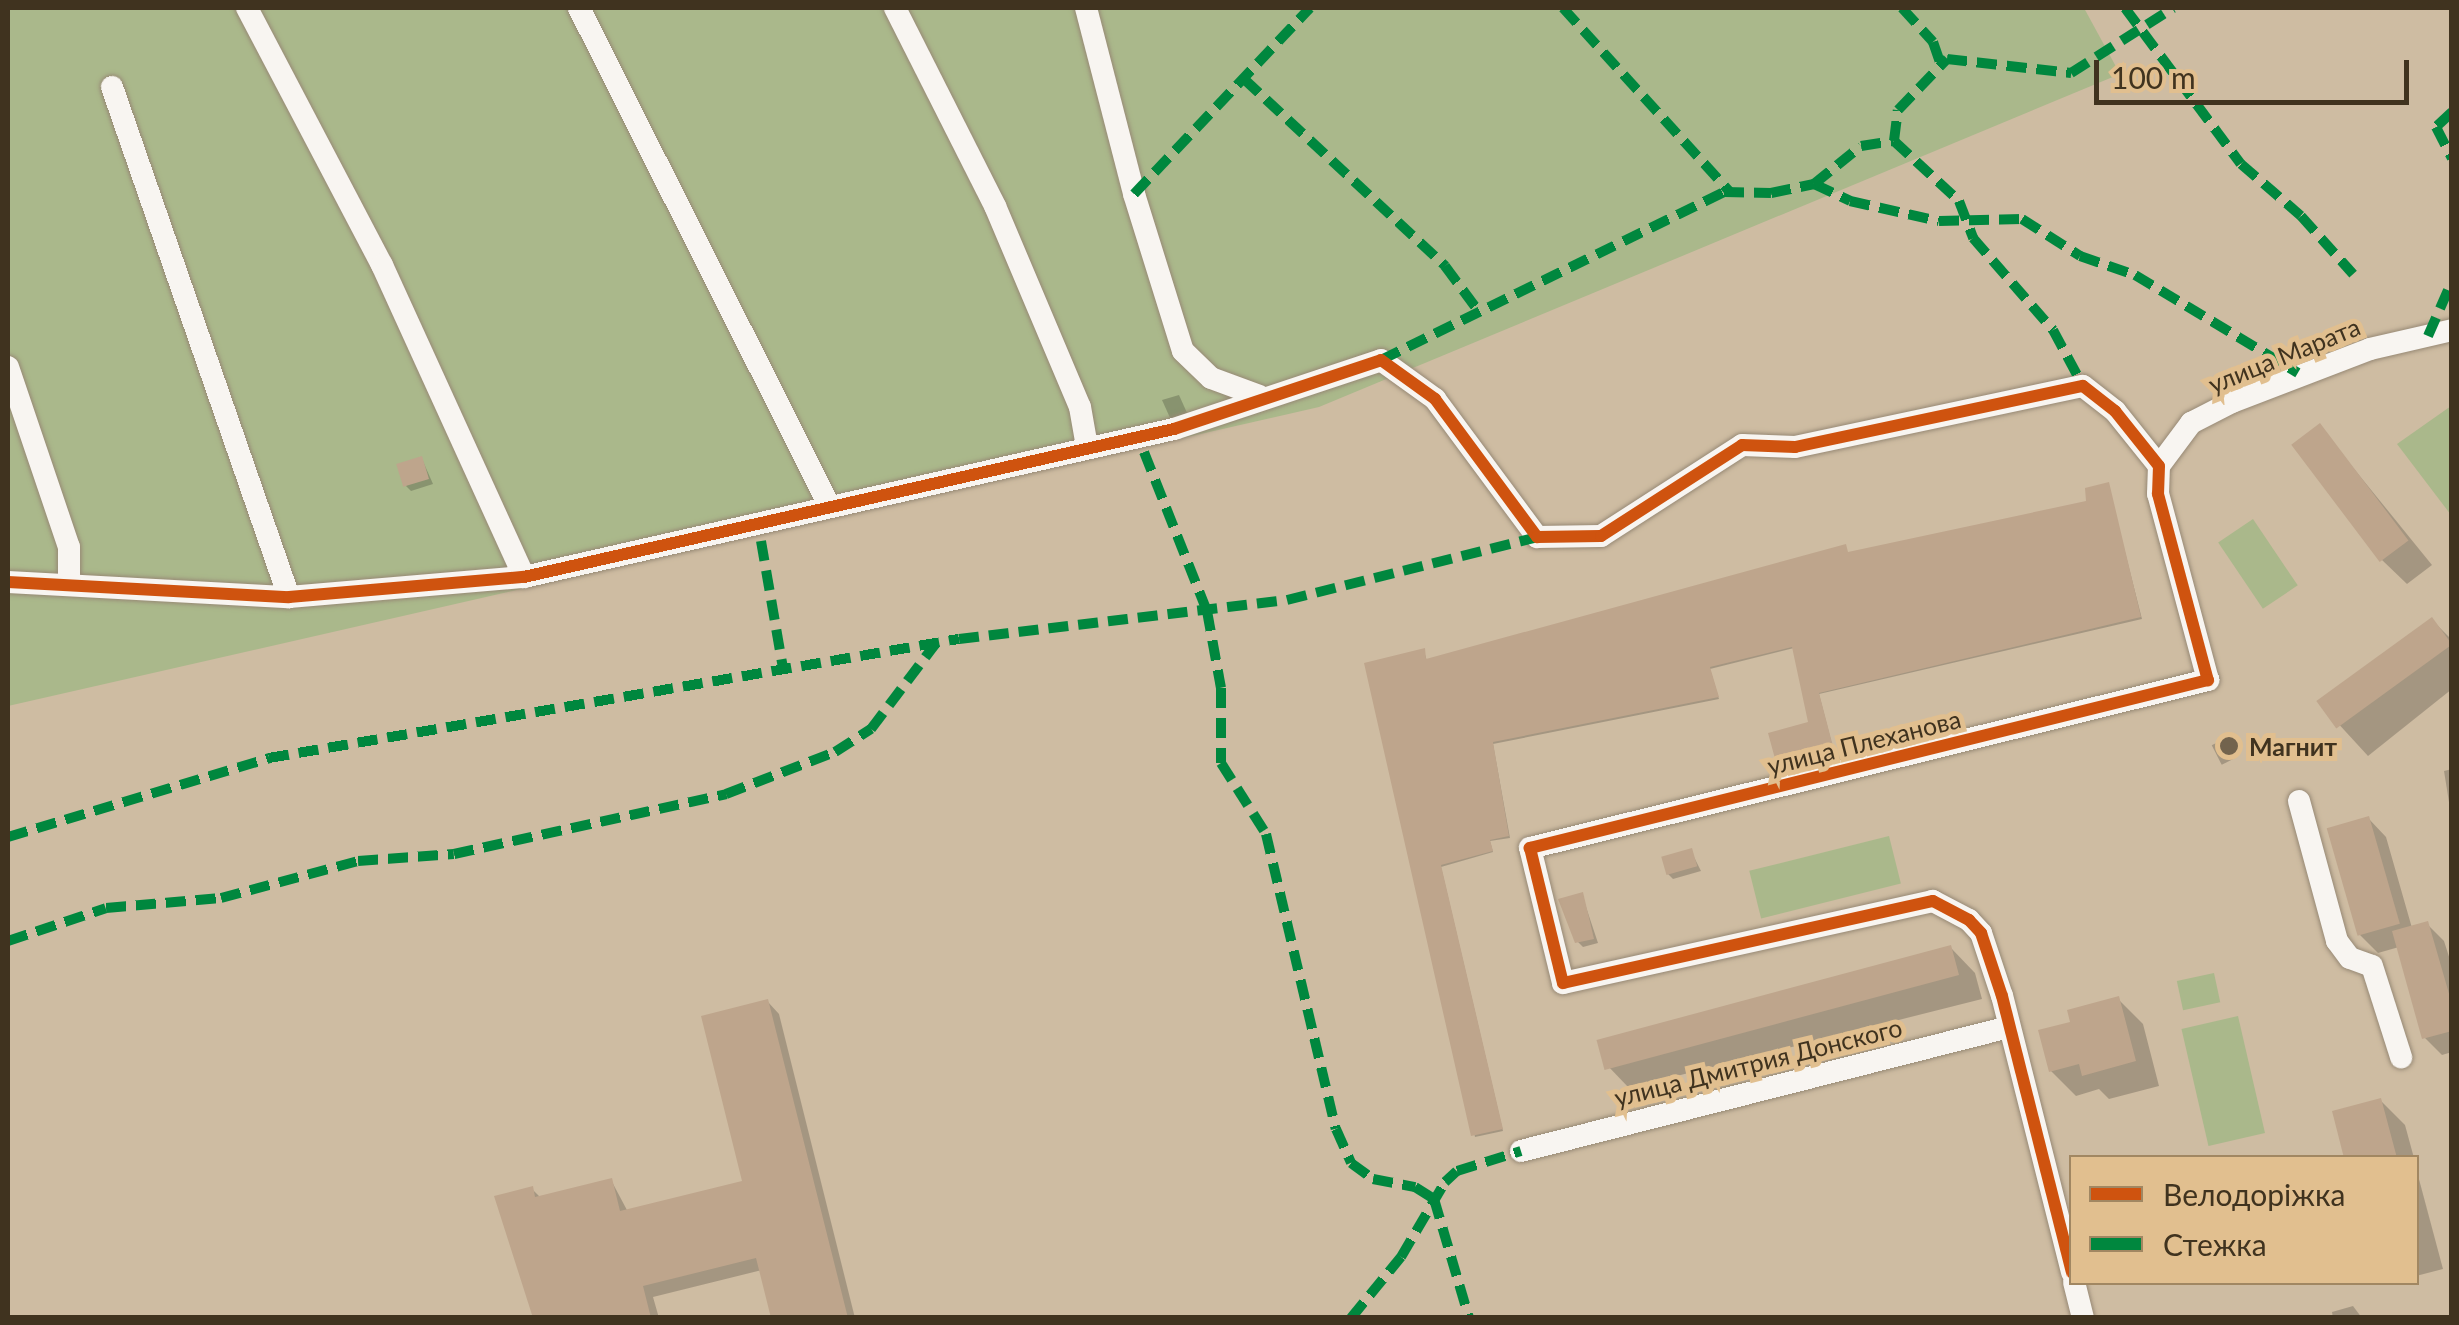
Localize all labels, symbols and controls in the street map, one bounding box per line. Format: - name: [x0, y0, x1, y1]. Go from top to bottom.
- scale bar: [2099, 40, 2414, 102]
- text: 100 m: [2111, 59, 2196, 95]
- street label: улица Марата: [2204, 311, 2364, 399]
- street label: улица Плеханова: [1764, 703, 1964, 781]
- place label: Магнит: [2249, 731, 2337, 761]
- marker: Магнит: [2218, 735, 2240, 757]
- street label: улица Дмитрия Донского: [1611, 1012, 1905, 1112]
- legend: [2069, 1155, 2419, 1285]
- text: Велодоріжка: [2163, 1176, 2345, 1212]
- text: Стежка: [2163, 1226, 2267, 1262]

